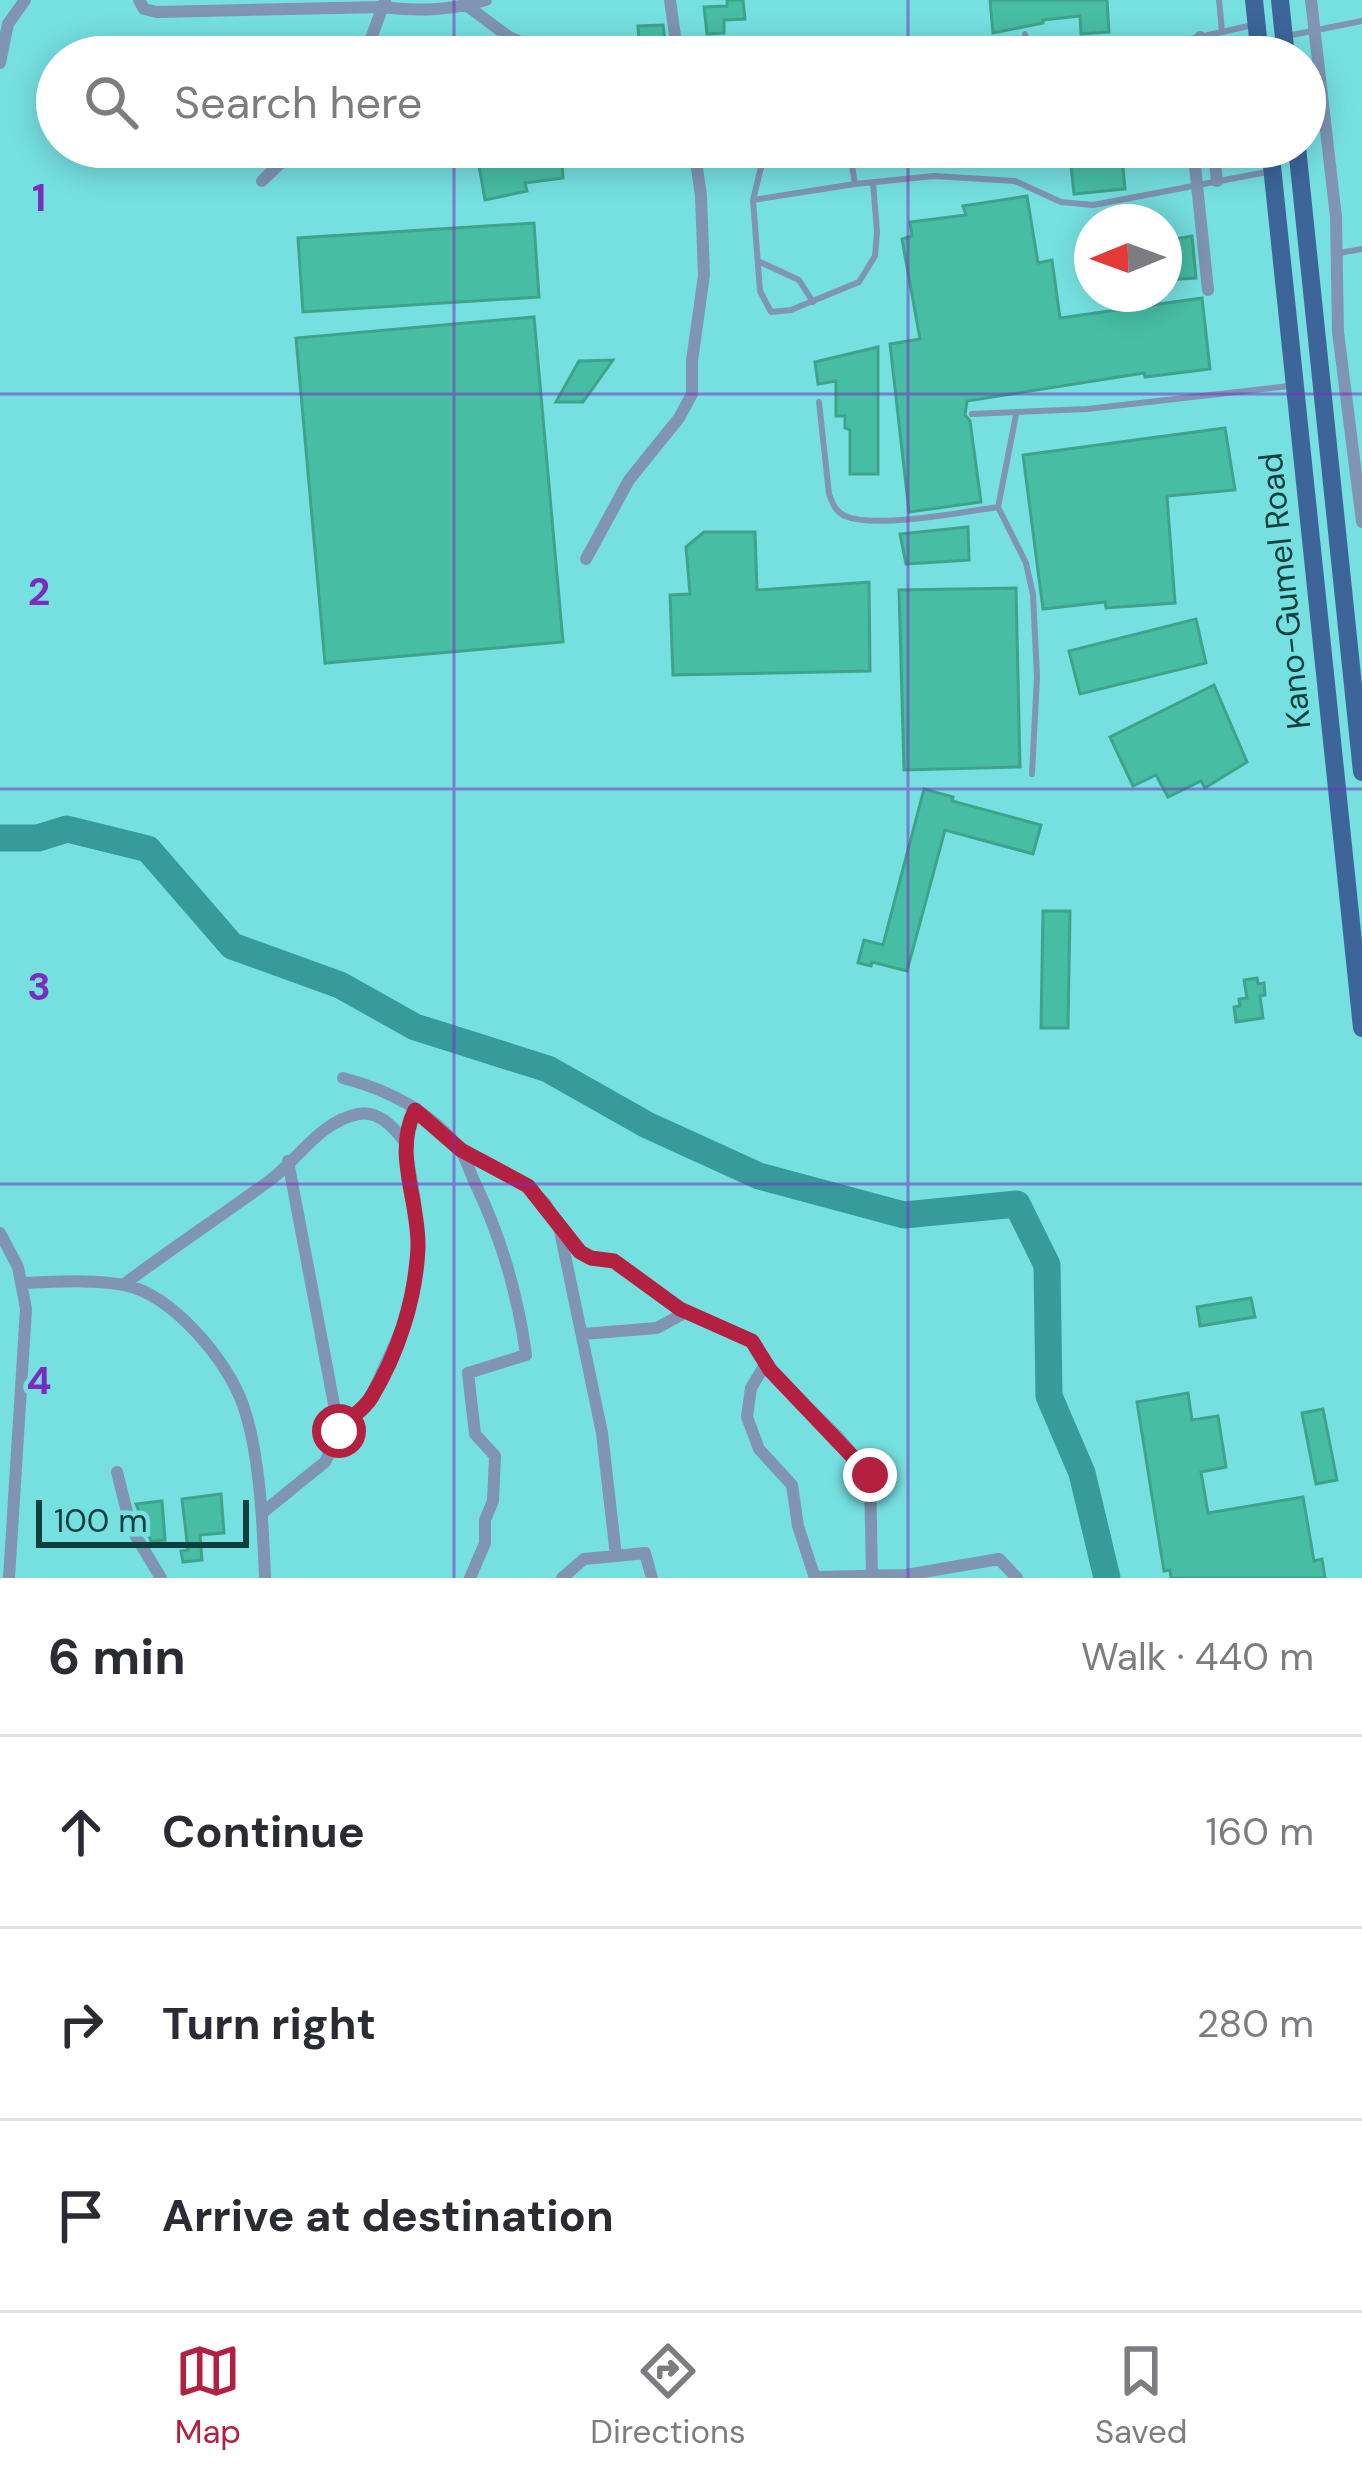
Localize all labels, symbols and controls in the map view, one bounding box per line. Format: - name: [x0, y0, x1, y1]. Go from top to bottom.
- search box: [36, 36, 1326, 168]
- icon: search: [78, 69, 144, 135]
- text: Search here: [174, 73, 422, 132]
- text: 1: [32, 172, 46, 223]
- north arrow: [1074, 204, 1182, 312]
- street label: Kano-Gumel Road: [1249, 451, 1320, 731]
- text: 2: [28, 566, 50, 617]
- text: 3: [27, 961, 51, 1012]
- text: 4: [26, 1355, 52, 1406]
- route start: [312, 1404, 366, 1458]
- route end: [843, 1448, 897, 1502]
- scale bar: [36, 1494, 249, 1547]
- text: 100 m: [54, 1499, 148, 1542]
- text: 6 min: [48, 1623, 186, 1690]
- text: Walk · 440 m: [1081, 1631, 1314, 1682]
- icon: ahead: [48, 1799, 114, 1865]
- text: Continue: [162, 1802, 365, 1861]
- text: 160 m: [1206, 1806, 1314, 1857]
- icon: right: [48, 1991, 114, 2057]
- text: Turn right: [162, 1994, 376, 2053]
- text: 280 m: [1197, 1998, 1314, 2049]
- icon: arrive: [48, 2183, 114, 2249]
- text: Arrive at destination: [162, 2186, 614, 2245]
- tab: Map: [175, 2338, 241, 2453]
- tab: Directions: [590, 2338, 746, 2453]
- tab: Saved: [1095, 2338, 1187, 2453]

